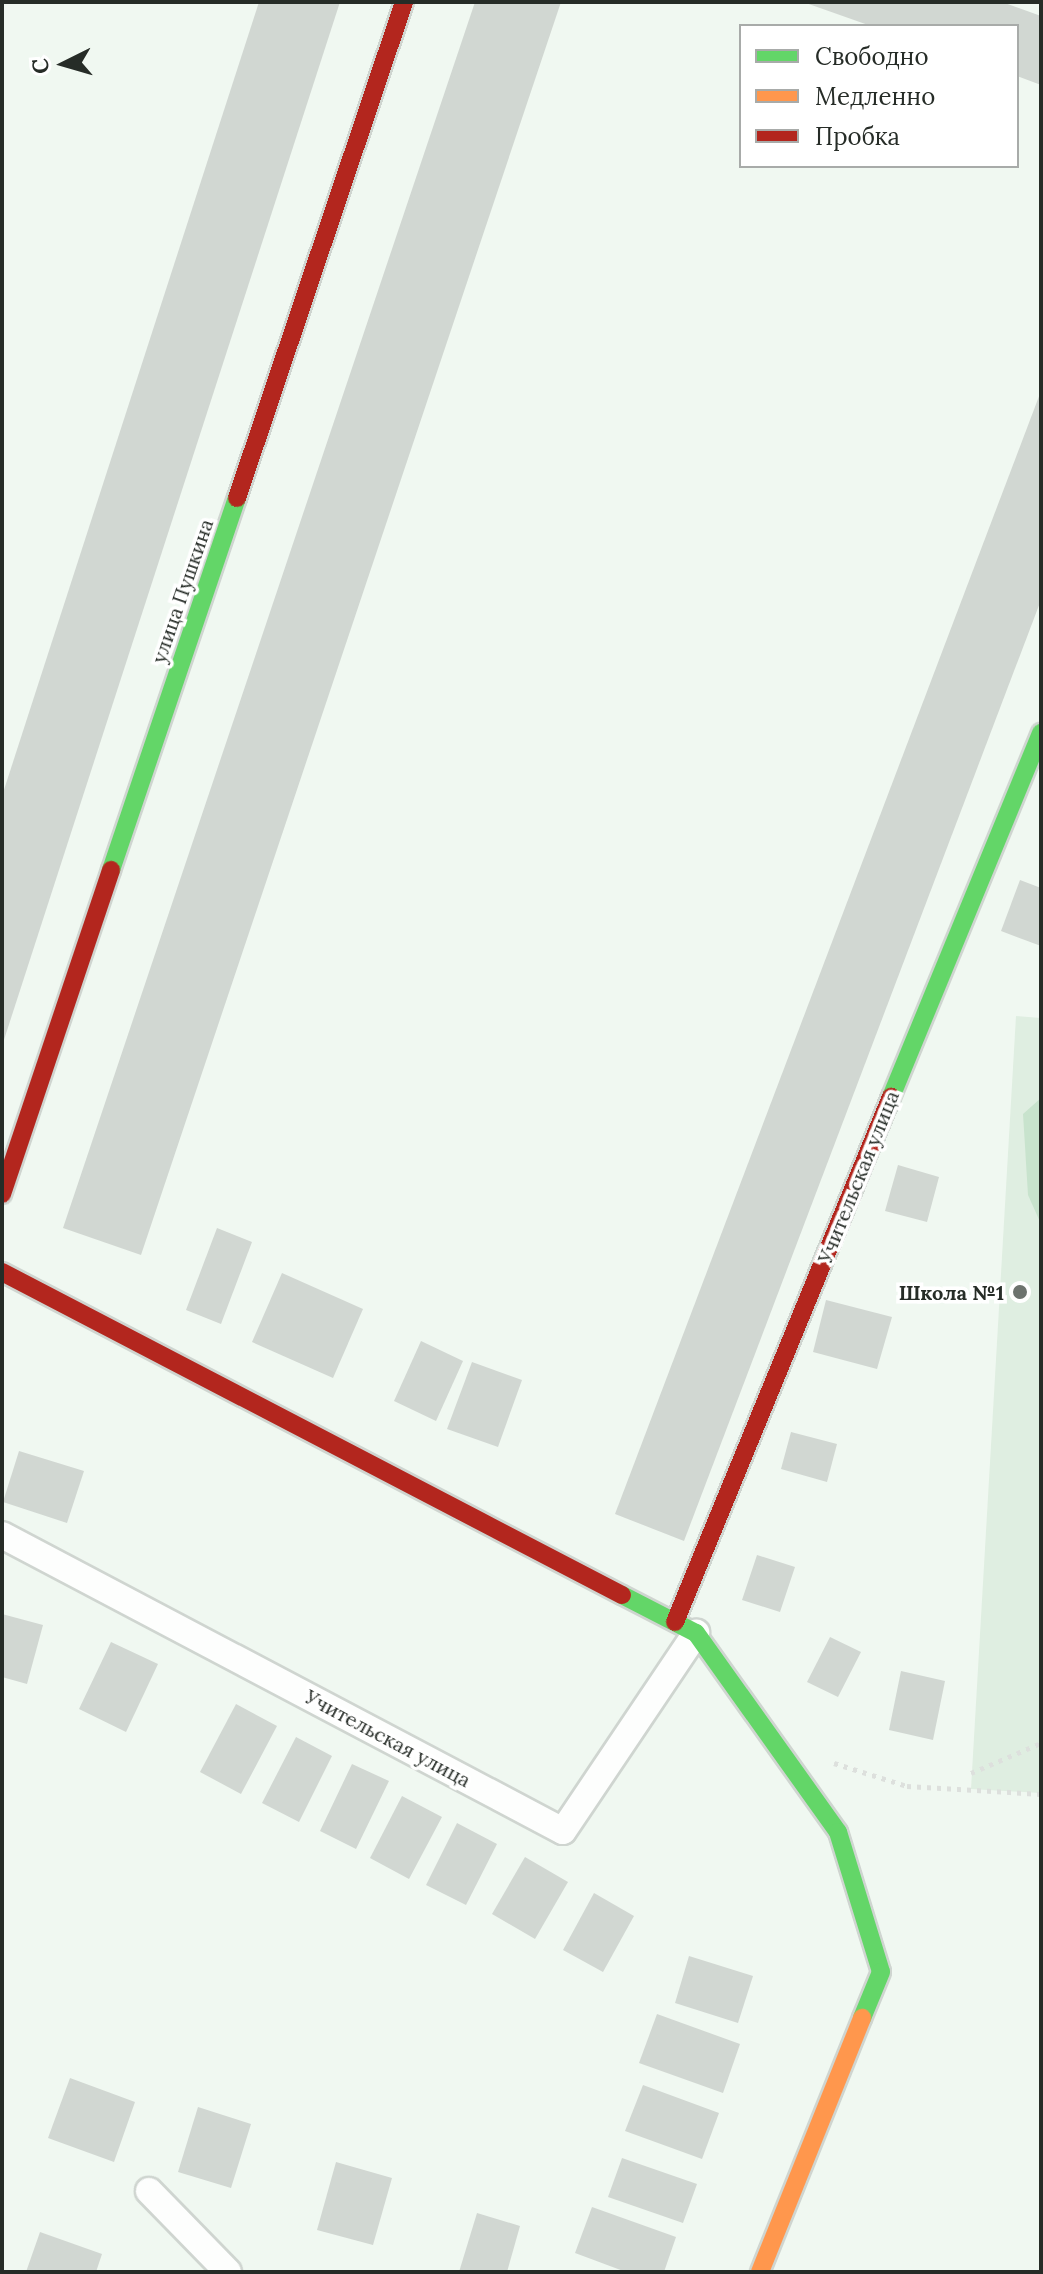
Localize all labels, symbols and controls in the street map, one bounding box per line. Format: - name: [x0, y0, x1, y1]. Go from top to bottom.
- north arrow: [24, 24, 104, 104]
- legend: [739, 24, 1019, 168]
- text: Свободно: [815, 41, 929, 72]
- text: С: [25, 57, 55, 75]
- text: Медленно: [815, 81, 935, 112]
- text: Пробка: [815, 121, 900, 152]
- street label: улица Пушкина: [146, 516, 218, 666]
- street label: Учительская улица: [812, 1087, 904, 1267]
- place label: Школа №1: [899, 1280, 1004, 1304]
- marker: Школа №1: [1011, 1283, 1029, 1301]
- street label: Учительская улица: [301, 1684, 475, 1792]

